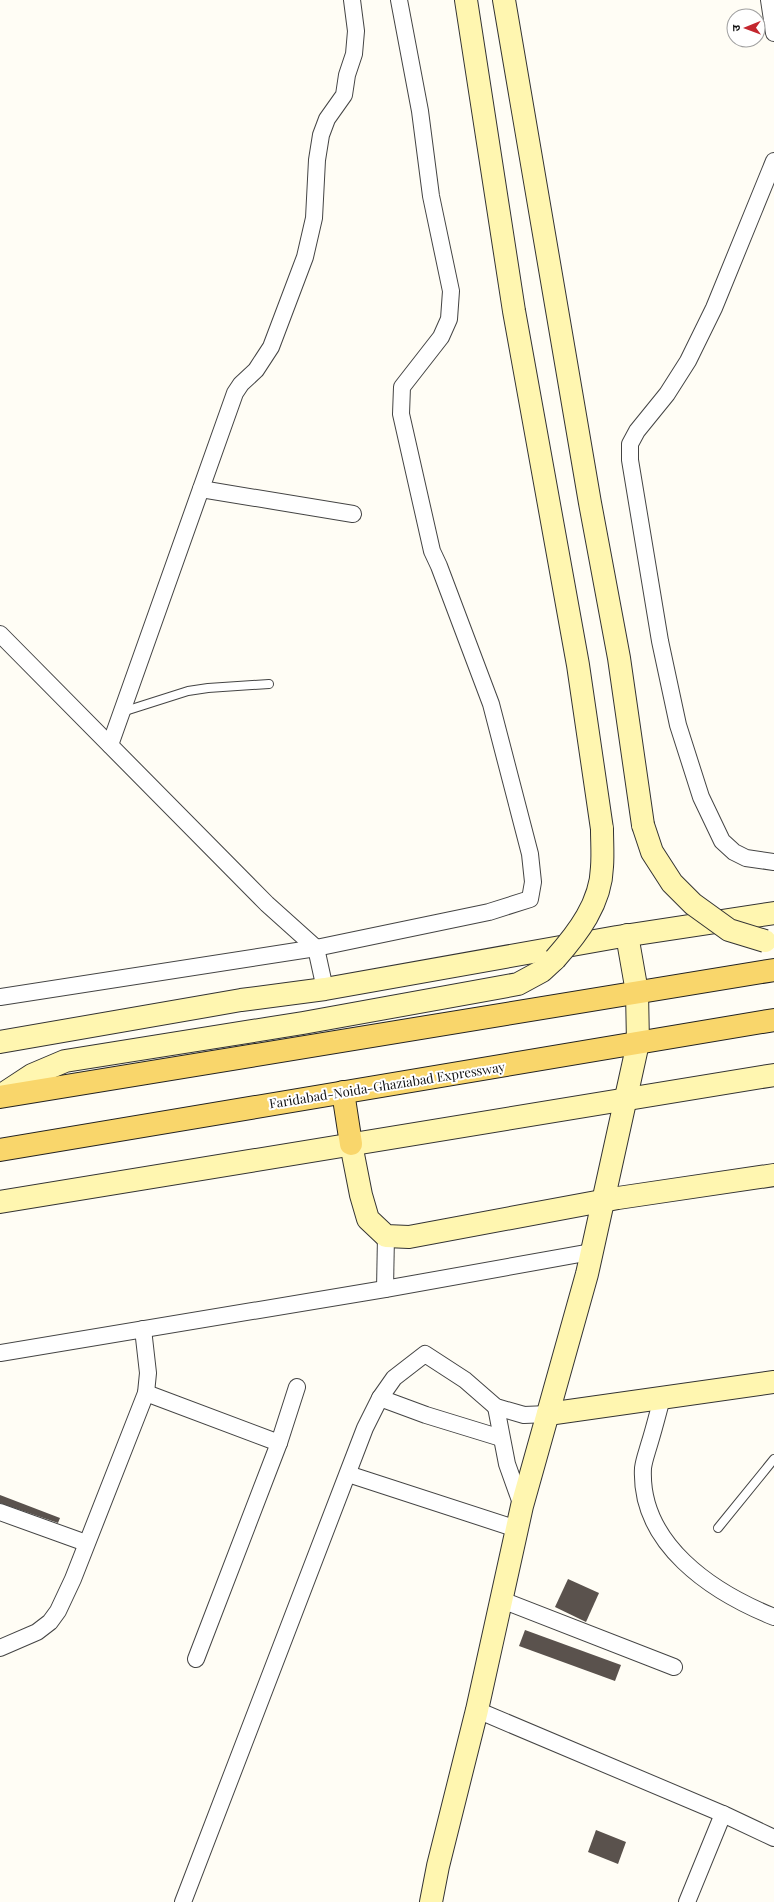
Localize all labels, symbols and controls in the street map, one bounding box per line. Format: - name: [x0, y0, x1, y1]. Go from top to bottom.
- north arrow: [726, 8, 766, 48]
- text: उ: [728, 24, 743, 32]
- street label: Faridabad-Noida-Ghaziabad Expressway: [268, 1057, 506, 1112]

